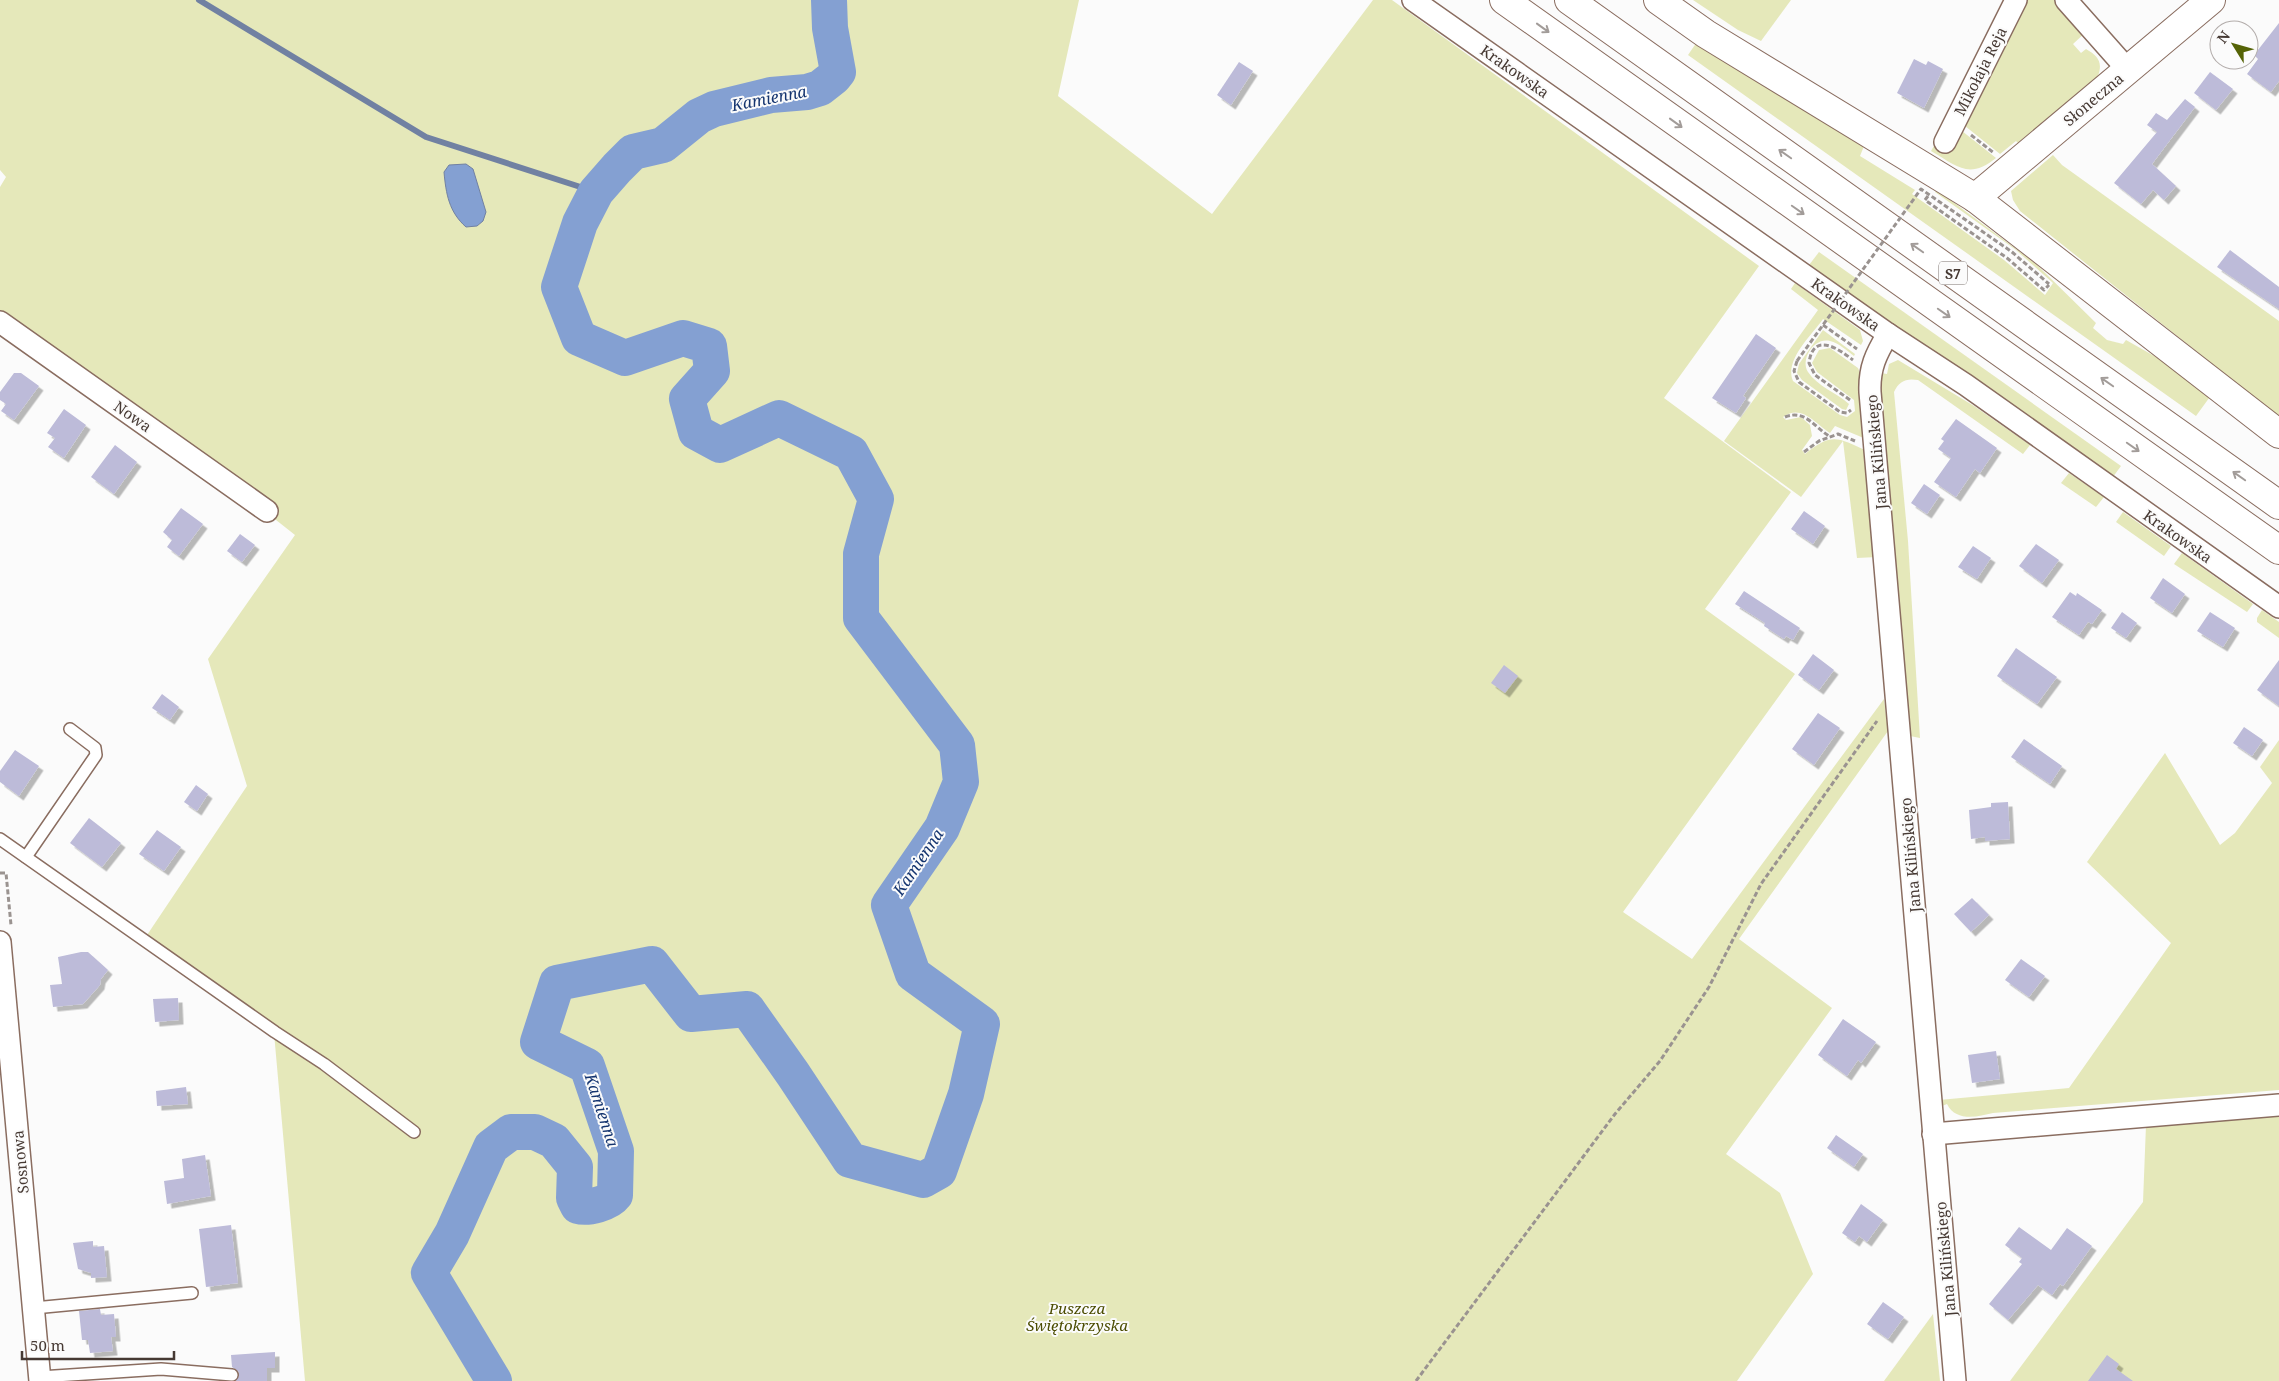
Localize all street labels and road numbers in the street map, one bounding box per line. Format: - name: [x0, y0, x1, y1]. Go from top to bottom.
- street label: Mikołaja Reja: [1949, 23, 2011, 119]
- street label: Krakowska: [1477, 40, 1553, 102]
- street label: Słoneczna: [2059, 68, 2127, 130]
- road number: S7: [1939, 262, 1967, 284]
- street label: Krakowska: [1808, 273, 1884, 335]
- street label: Jana Kilińskiego: [1861, 394, 1891, 511]
- street label: Nowa: [110, 396, 156, 436]
- street label: Krakowska: [2140, 505, 2216, 567]
- street label: Jana Kilińskiego: [1895, 797, 1925, 914]
- street label: Sosnowa: [7, 1130, 33, 1194]
- street label: Jana Kilińskiego: [1930, 1201, 1960, 1318]

